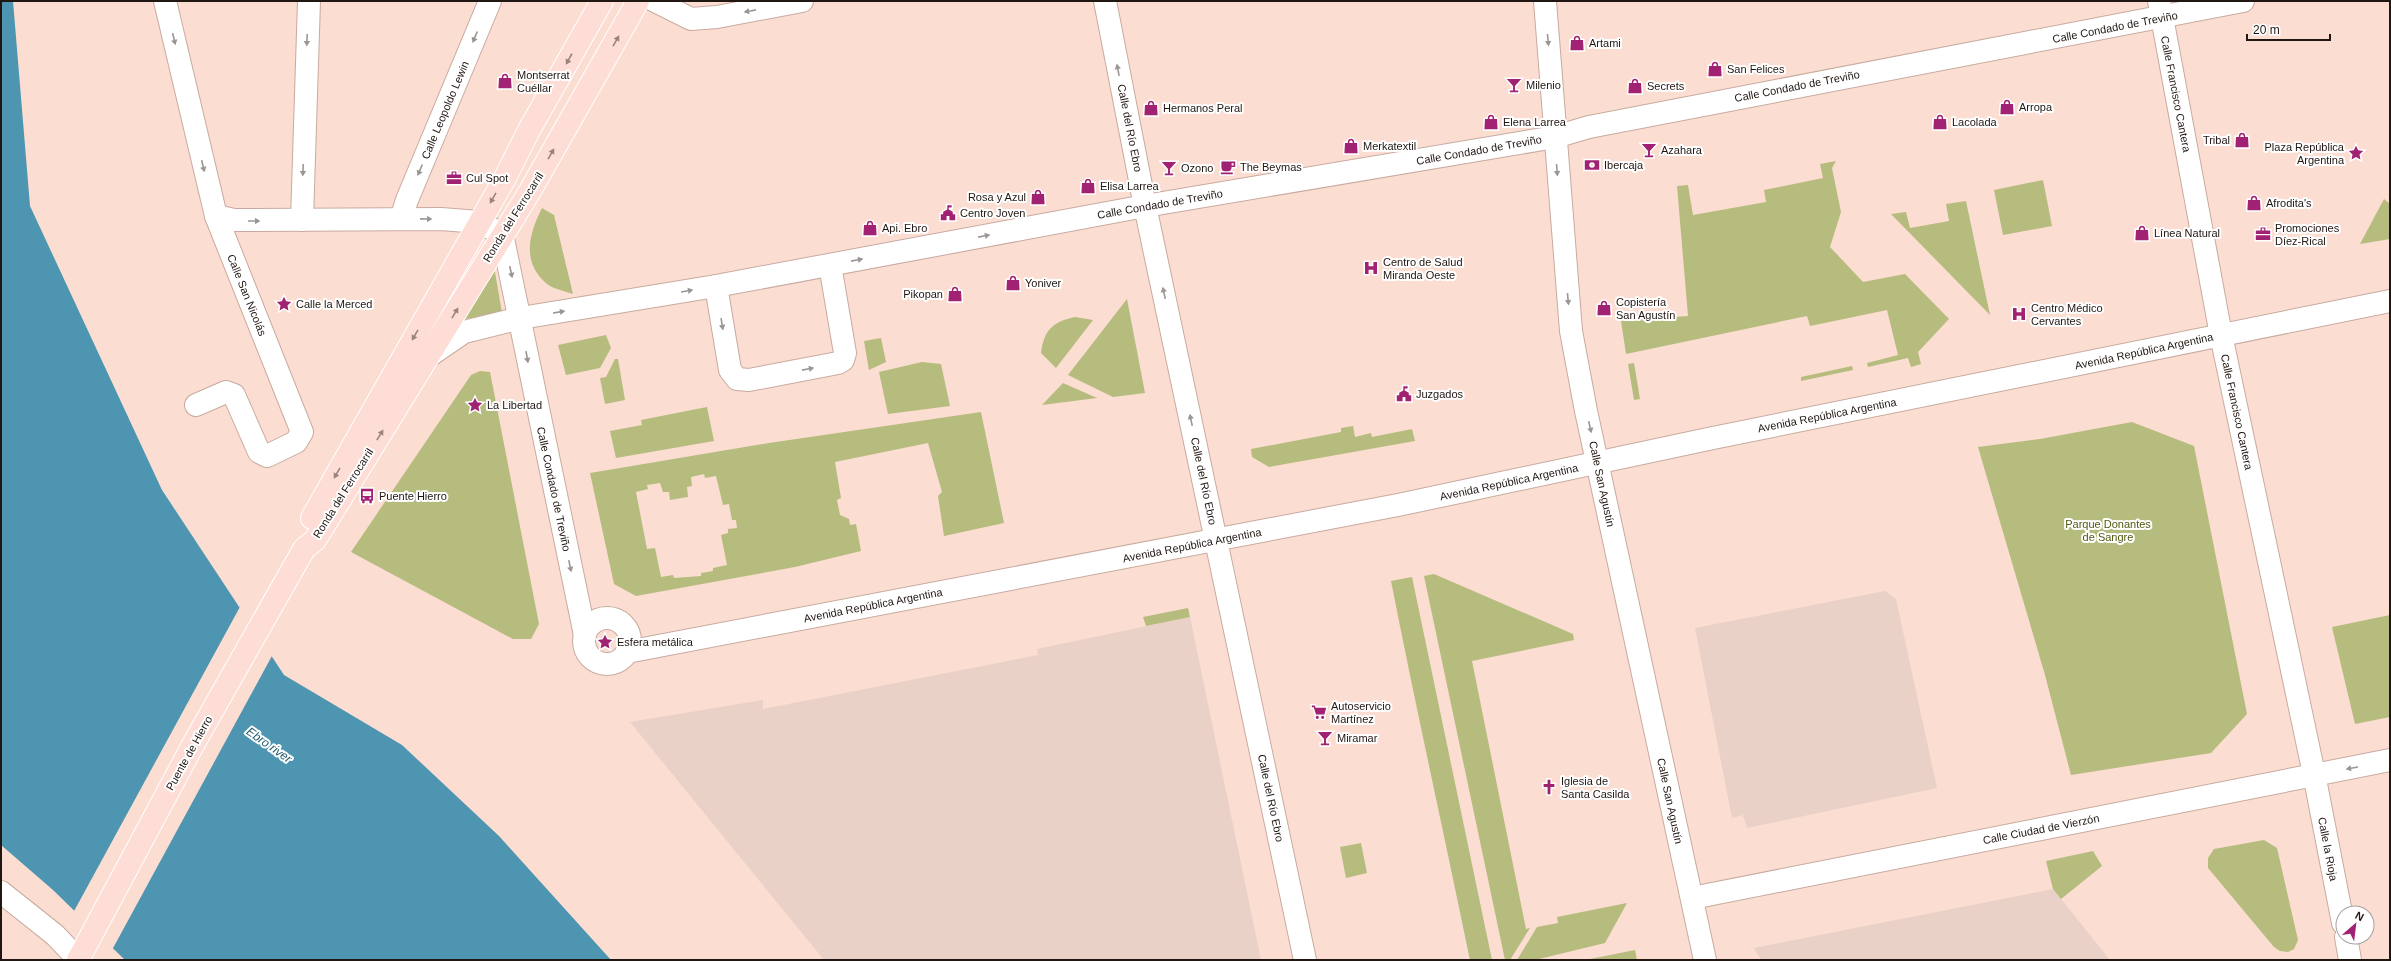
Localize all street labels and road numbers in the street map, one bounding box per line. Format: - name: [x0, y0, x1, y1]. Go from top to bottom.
- street label: Calle Condado de Treviño: [2051, 9, 2179, 45]
- street label: Calle Francisco Cantera: [2159, 35, 2193, 154]
- street label: Calle Leopoldo Lewin: [419, 59, 471, 161]
- street label: Calle Condado de Treviño: [1733, 68, 1861, 104]
- street label: Calle del Río Ebro: [1116, 83, 1144, 173]
- street label: Calle Condado de Treviño: [1415, 133, 1543, 167]
- street label: Ronda del Ferrocarril: [481, 170, 545, 264]
- street label: Calle Condado de Treviño: [1096, 187, 1224, 221]
- street label: Calle San Nicolás: [225, 252, 269, 338]
- street label: Avenida República Argentina: [2074, 330, 2215, 372]
- street label: Calle Francisco Cantera: [2219, 353, 2255, 472]
- street label: Avenida República Argentina: [1757, 395, 1898, 434]
- street label: Calle Condado de Treviño: [535, 426, 573, 552]
- street label: Calle del Río Ebro: [1189, 436, 1219, 526]
- street label: Calle San Agustín: [1587, 440, 1617, 528]
- street label: Ronda del Ferrocarril: [311, 446, 375, 540]
- street label: Avenida República Argentina: [1439, 461, 1580, 503]
- street label: Avenida República Argentina: [1122, 525, 1263, 564]
- street label: Avenida República Argentina: [803, 585, 944, 624]
- street label: Puente de Hierro: [164, 714, 214, 792]
- street label: Calle del Río Ebro: [1256, 753, 1286, 843]
- street label: Calle San Agustín: [1655, 757, 1685, 845]
- street label: Calle Ciudad de Vierzón: [1982, 812, 2100, 846]
- street label: Calle la Rioja: [2316, 816, 2340, 883]

